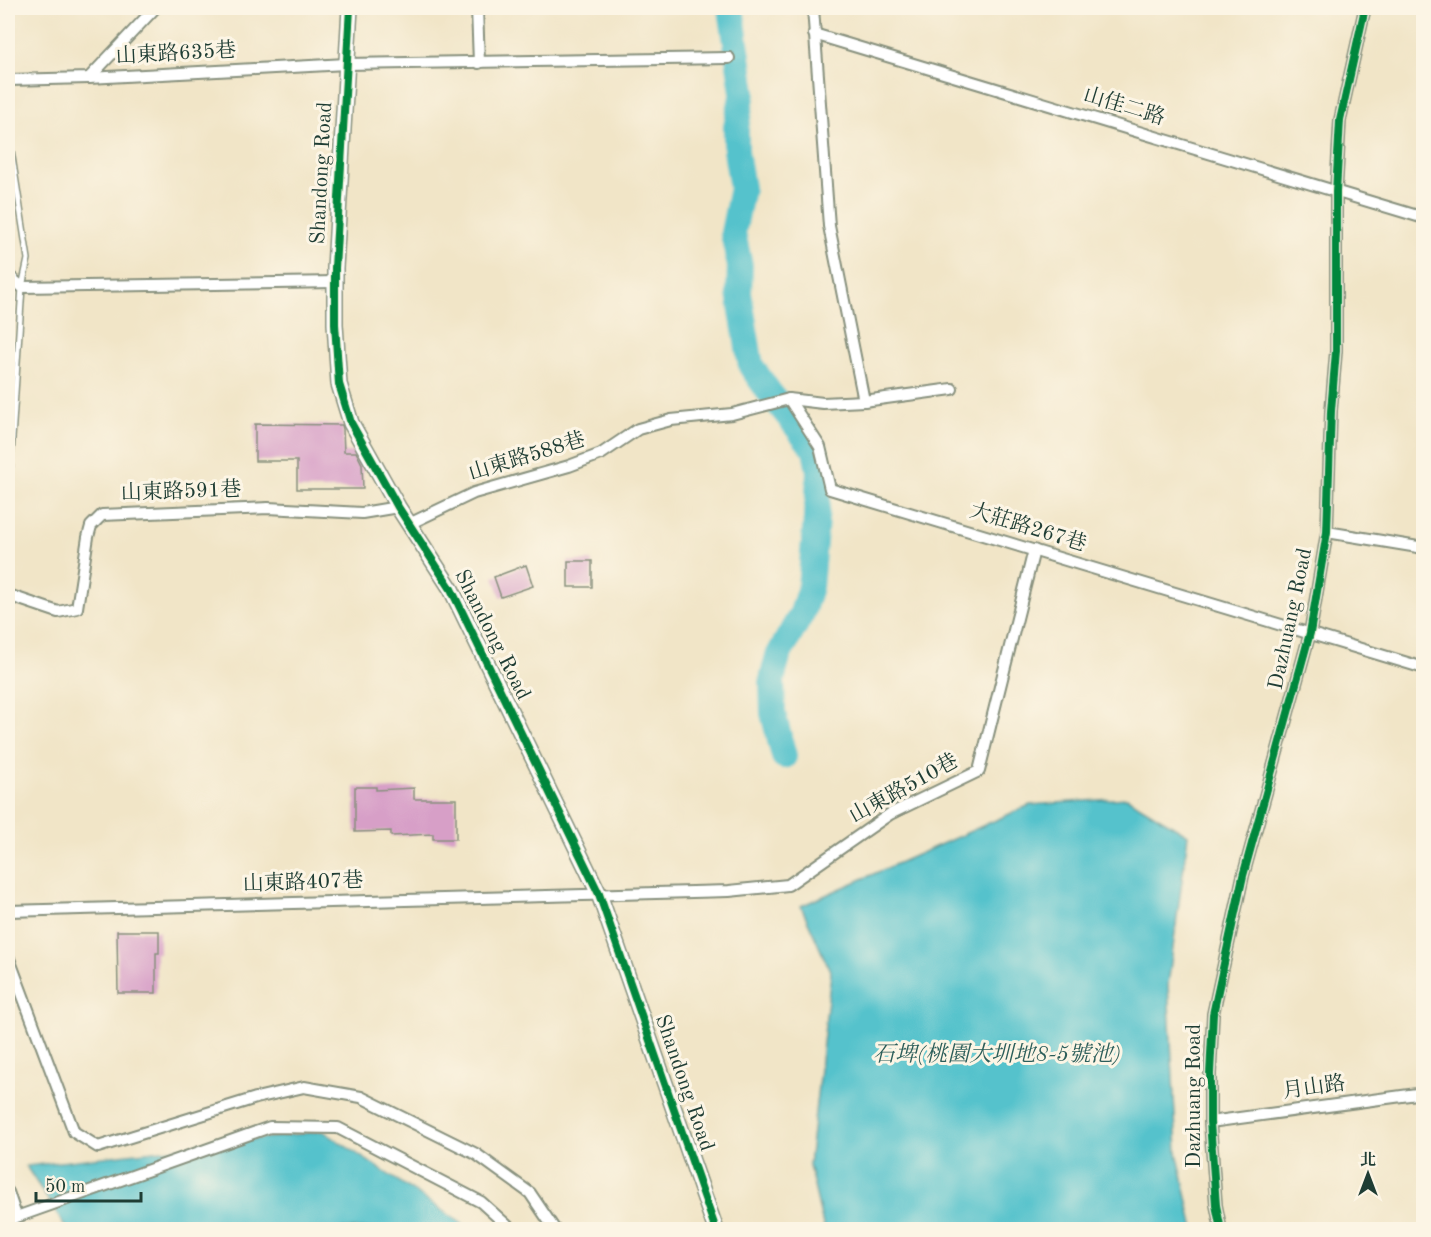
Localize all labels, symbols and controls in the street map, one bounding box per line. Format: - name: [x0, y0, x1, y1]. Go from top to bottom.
- street label: 山東路635巷: [115, 38, 237, 68]
- street label: 山佳二路: [1081, 83, 1168, 129]
- street label: Shandong Road: [308, 101, 336, 245]
- street label: 山東路588巷: [466, 427, 588, 485]
- street label: 山東路591巷: [120, 477, 242, 505]
- street label: 大莊路267巷: [967, 498, 1089, 556]
- street label: Dazhuang Road: [1266, 546, 1316, 692]
- street label: Shandong Road: [450, 567, 534, 703]
- street label: 山東路510巷: [845, 749, 962, 827]
- street label: 山東路407巷: [242, 868, 364, 896]
- street label: Shandong Road: [651, 1012, 717, 1154]
- street label: Dazhuang Road: [1184, 1024, 1205, 1168]
- water label: 石埤(桃園大圳地8-5號池): [873, 1042, 1121, 1066]
- street label: 月山路: [1281, 1071, 1347, 1103]
- north arrow: [1338, 1144, 1398, 1204]
- text: 北: [1360, 1151, 1376, 1169]
- scale bar: [36, 1165, 141, 1203]
- text: 50 m: [45, 1178, 85, 1196]

